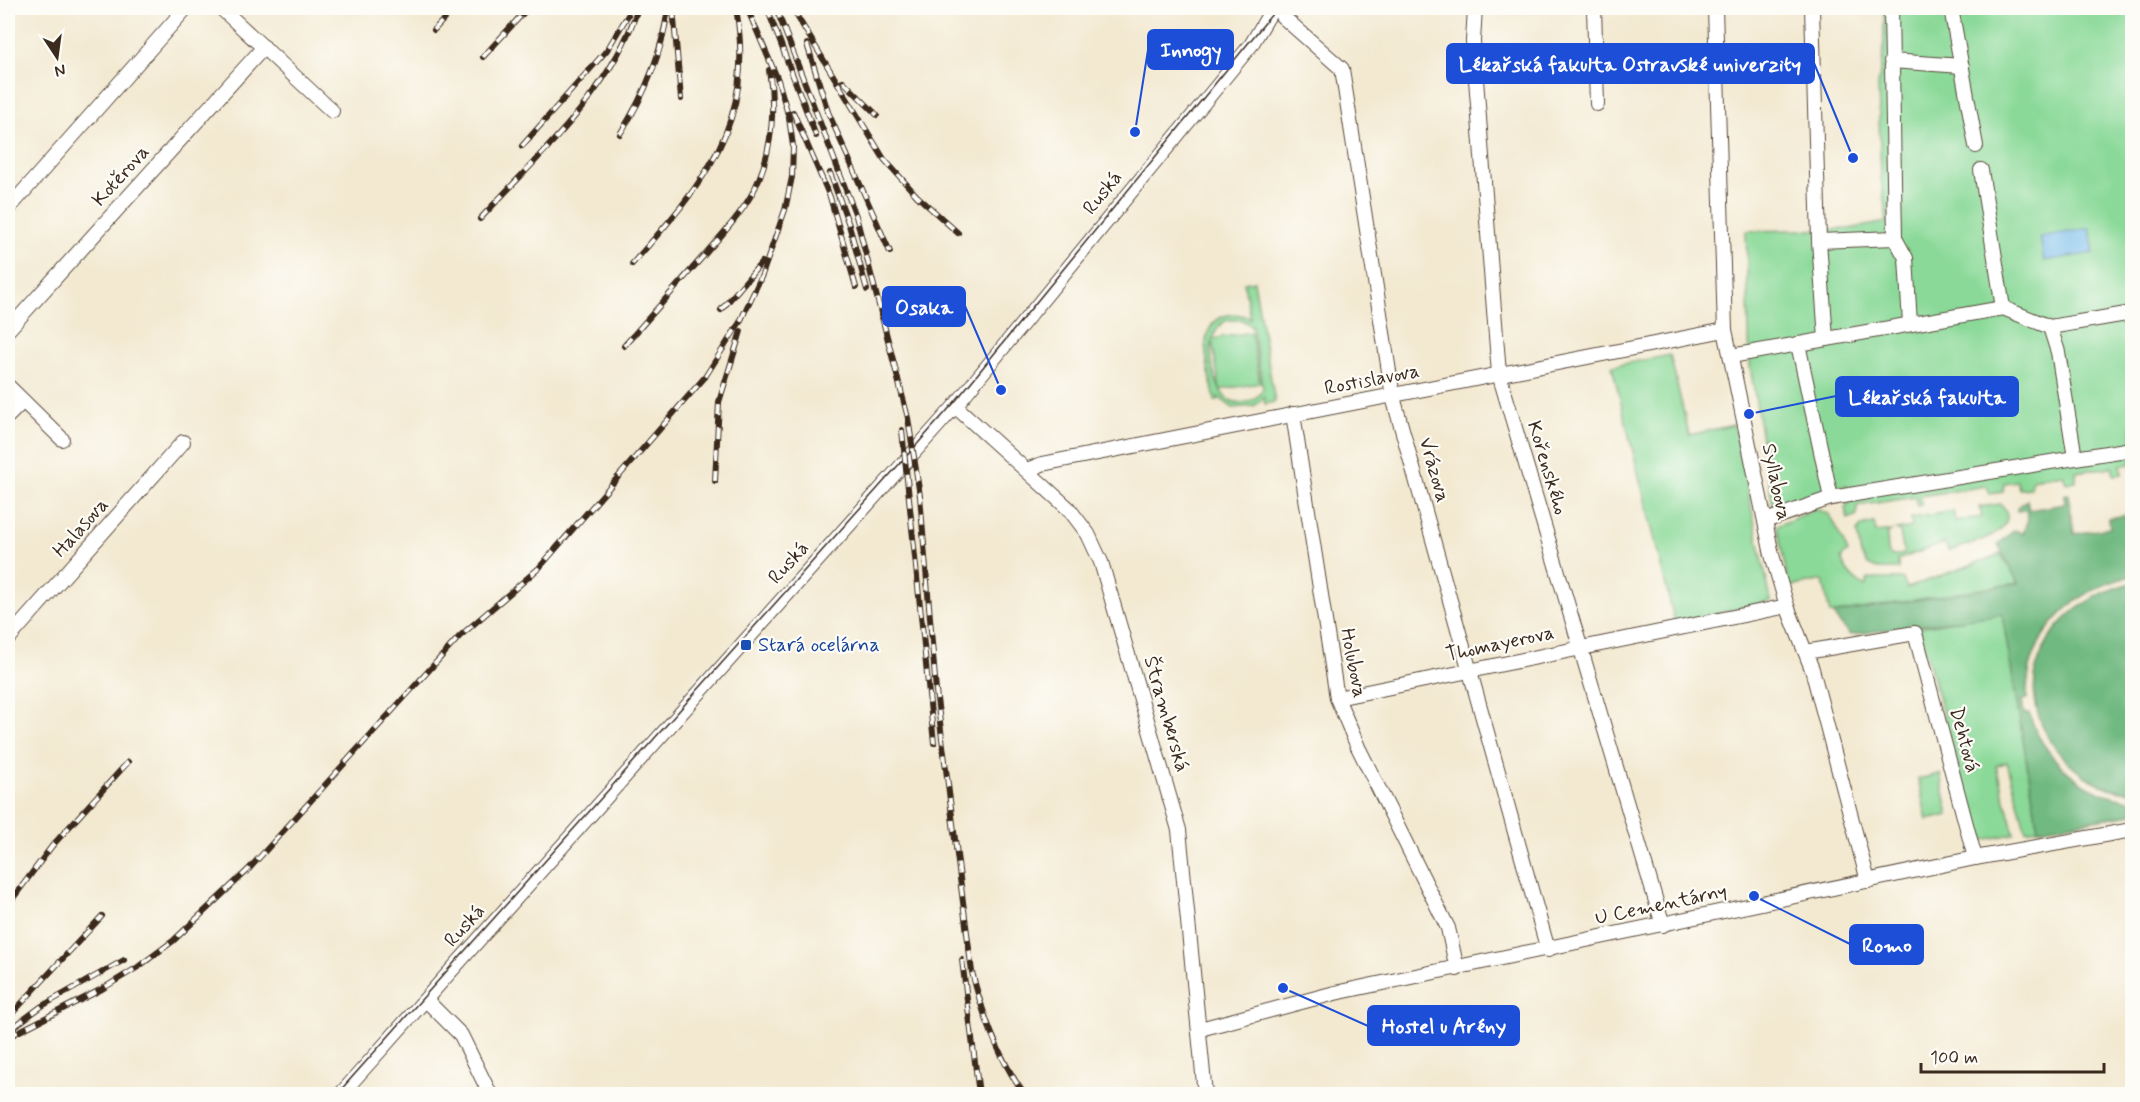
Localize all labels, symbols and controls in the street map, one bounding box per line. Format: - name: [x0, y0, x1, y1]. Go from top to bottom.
- north arrow: [27, 27, 87, 87]
- callout: Innogy: [1148, 30, 1233, 69]
- text: Innogy: [1160, 37, 1222, 67]
- callout: Lékařská fakulta Ostravské univerzity: [1447, 44, 1814, 83]
- text: Lékařská fakulta Ostravské univerzity: [1459, 51, 1802, 79]
- text: N: [52, 59, 68, 82]
- street label: Kotěrova: [86, 139, 156, 213]
- street label: Ruská: [1077, 165, 1129, 221]
- callout: Osaka: [883, 287, 965, 326]
- text: Osaka: [895, 294, 954, 322]
- street label: Rostislavova: [1322, 358, 1422, 402]
- callout: Lékařská fakulta: [1836, 377, 2018, 416]
- text: Lékařská fakulta: [1848, 384, 2007, 412]
- street label: Kořenského: [1520, 418, 1574, 518]
- street label: Vrázova: [1412, 434, 1456, 506]
- street label: Syllabova: [1755, 441, 1797, 523]
- street label: Halasova: [47, 492, 115, 564]
- street label: Ruská: [762, 536, 816, 590]
- street label: Thomayerova: [1443, 619, 1557, 669]
- street label: Holubova: [1333, 626, 1373, 700]
- place label: Stará ocelárna: [758, 632, 880, 659]
- marker: Stará ocelárna: [739, 638, 753, 652]
- street label: Štramberská: [1137, 653, 1195, 775]
- street label: Dehtová: [1942, 704, 1986, 776]
- street label: U Cementárny: [1592, 878, 1730, 932]
- street label: Ruská: [438, 899, 492, 953]
- callout: Romo: [1850, 925, 1923, 964]
- text: Romo: [1862, 932, 1912, 960]
- callout: Hostel u Arény: [1368, 1006, 1519, 1045]
- text: Hostel u Arény: [1382, 1013, 1507, 1041]
- scale bar: [1921, 1036, 2104, 1074]
- text: 100 m: [1930, 1046, 1978, 1070]

